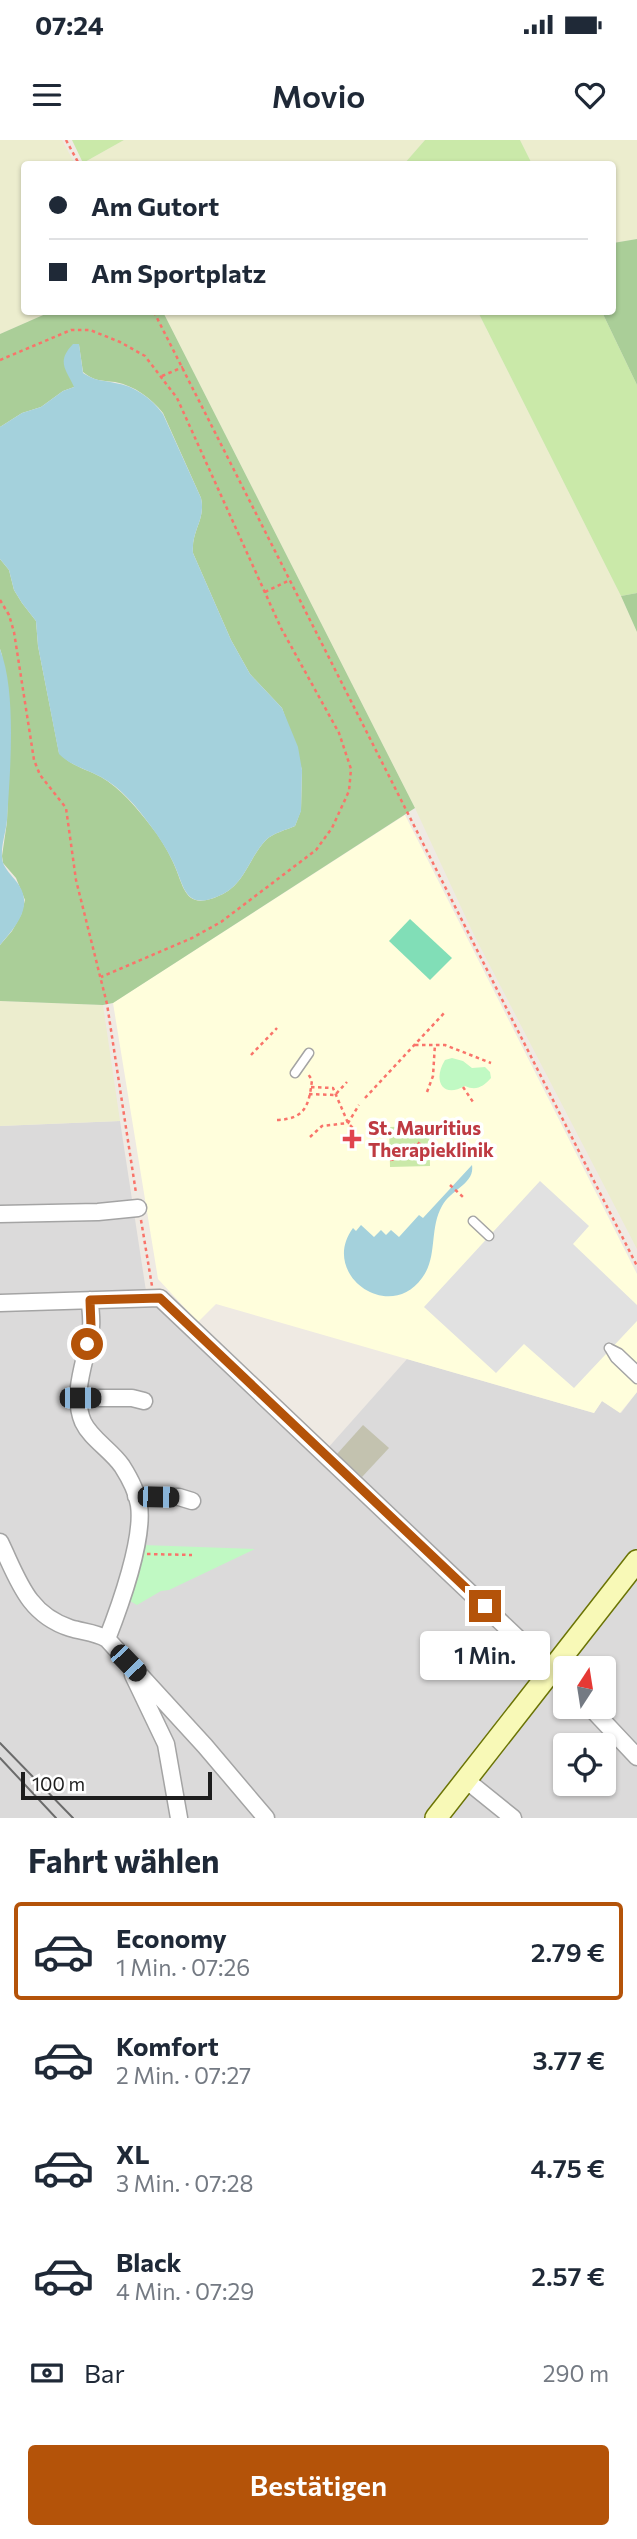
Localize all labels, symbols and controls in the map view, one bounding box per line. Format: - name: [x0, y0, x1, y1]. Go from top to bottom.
- text: 07:24: [35, 9, 104, 40]
- text: Movio: [272, 75, 365, 115]
- icon: menu: [28, 76, 66, 114]
- icon: heart: [571, 76, 609, 114]
- text: Am Gutort: [91, 190, 219, 221]
- text: Am Sportplatz: [91, 257, 266, 288]
- place label: St. Mauritius Therapieklinik: [368, 1116, 494, 1161]
- marker: St. Mauritius Therapieklinik: [342, 1129, 362, 1149]
- route start: [71, 1328, 103, 1360]
- car: [60, 1388, 102, 1409]
- car: [137, 1486, 180, 1508]
- route end: [469, 1590, 501, 1622]
- callout: 1 Min.: [420, 1630, 550, 1680]
- car: [106, 1641, 151, 1685]
- text: 1 Min.: [454, 1641, 516, 1669]
- north arrow: [553, 1656, 616, 1718]
- map controls: [553, 1656, 616, 1796]
- button: locate: [553, 1733, 616, 1796]
- scale bar: [21, 1769, 212, 1801]
- text: 100 m: [32, 1772, 85, 1795]
- text: Fahrt wählen: [28, 1840, 220, 1880]
- icon: car: [32, 1920, 95, 1983]
- text: Economy: [116, 1922, 227, 1953]
- text: 2.79 €: [531, 1936, 605, 1967]
- text: 1 Min. · 07:26: [116, 1953, 250, 1981]
- icon: car: [32, 2028, 95, 2091]
- text: Komfort: [116, 2030, 219, 2061]
- text: 3.77 €: [533, 2044, 605, 2075]
- text: 2 Min. · 07:27: [116, 2061, 251, 2089]
- icon: car: [32, 2136, 95, 2199]
- text: XL: [116, 2138, 150, 2169]
- text: 4.75 €: [531, 2152, 605, 2183]
- text: 3 Min. · 07:28: [116, 2169, 253, 2197]
- icon: car: [32, 2244, 95, 2307]
- text: Black: [116, 2246, 182, 2277]
- text: 2.57 €: [531, 2260, 605, 2291]
- text: 4 Min. · 07:29: [116, 2277, 254, 2305]
- icon: cash: [28, 2354, 66, 2392]
- text: Bar: [84, 2357, 125, 2388]
- text: 290 m: [543, 2359, 609, 2387]
- button: Bestätigen: [28, 2445, 609, 2525]

